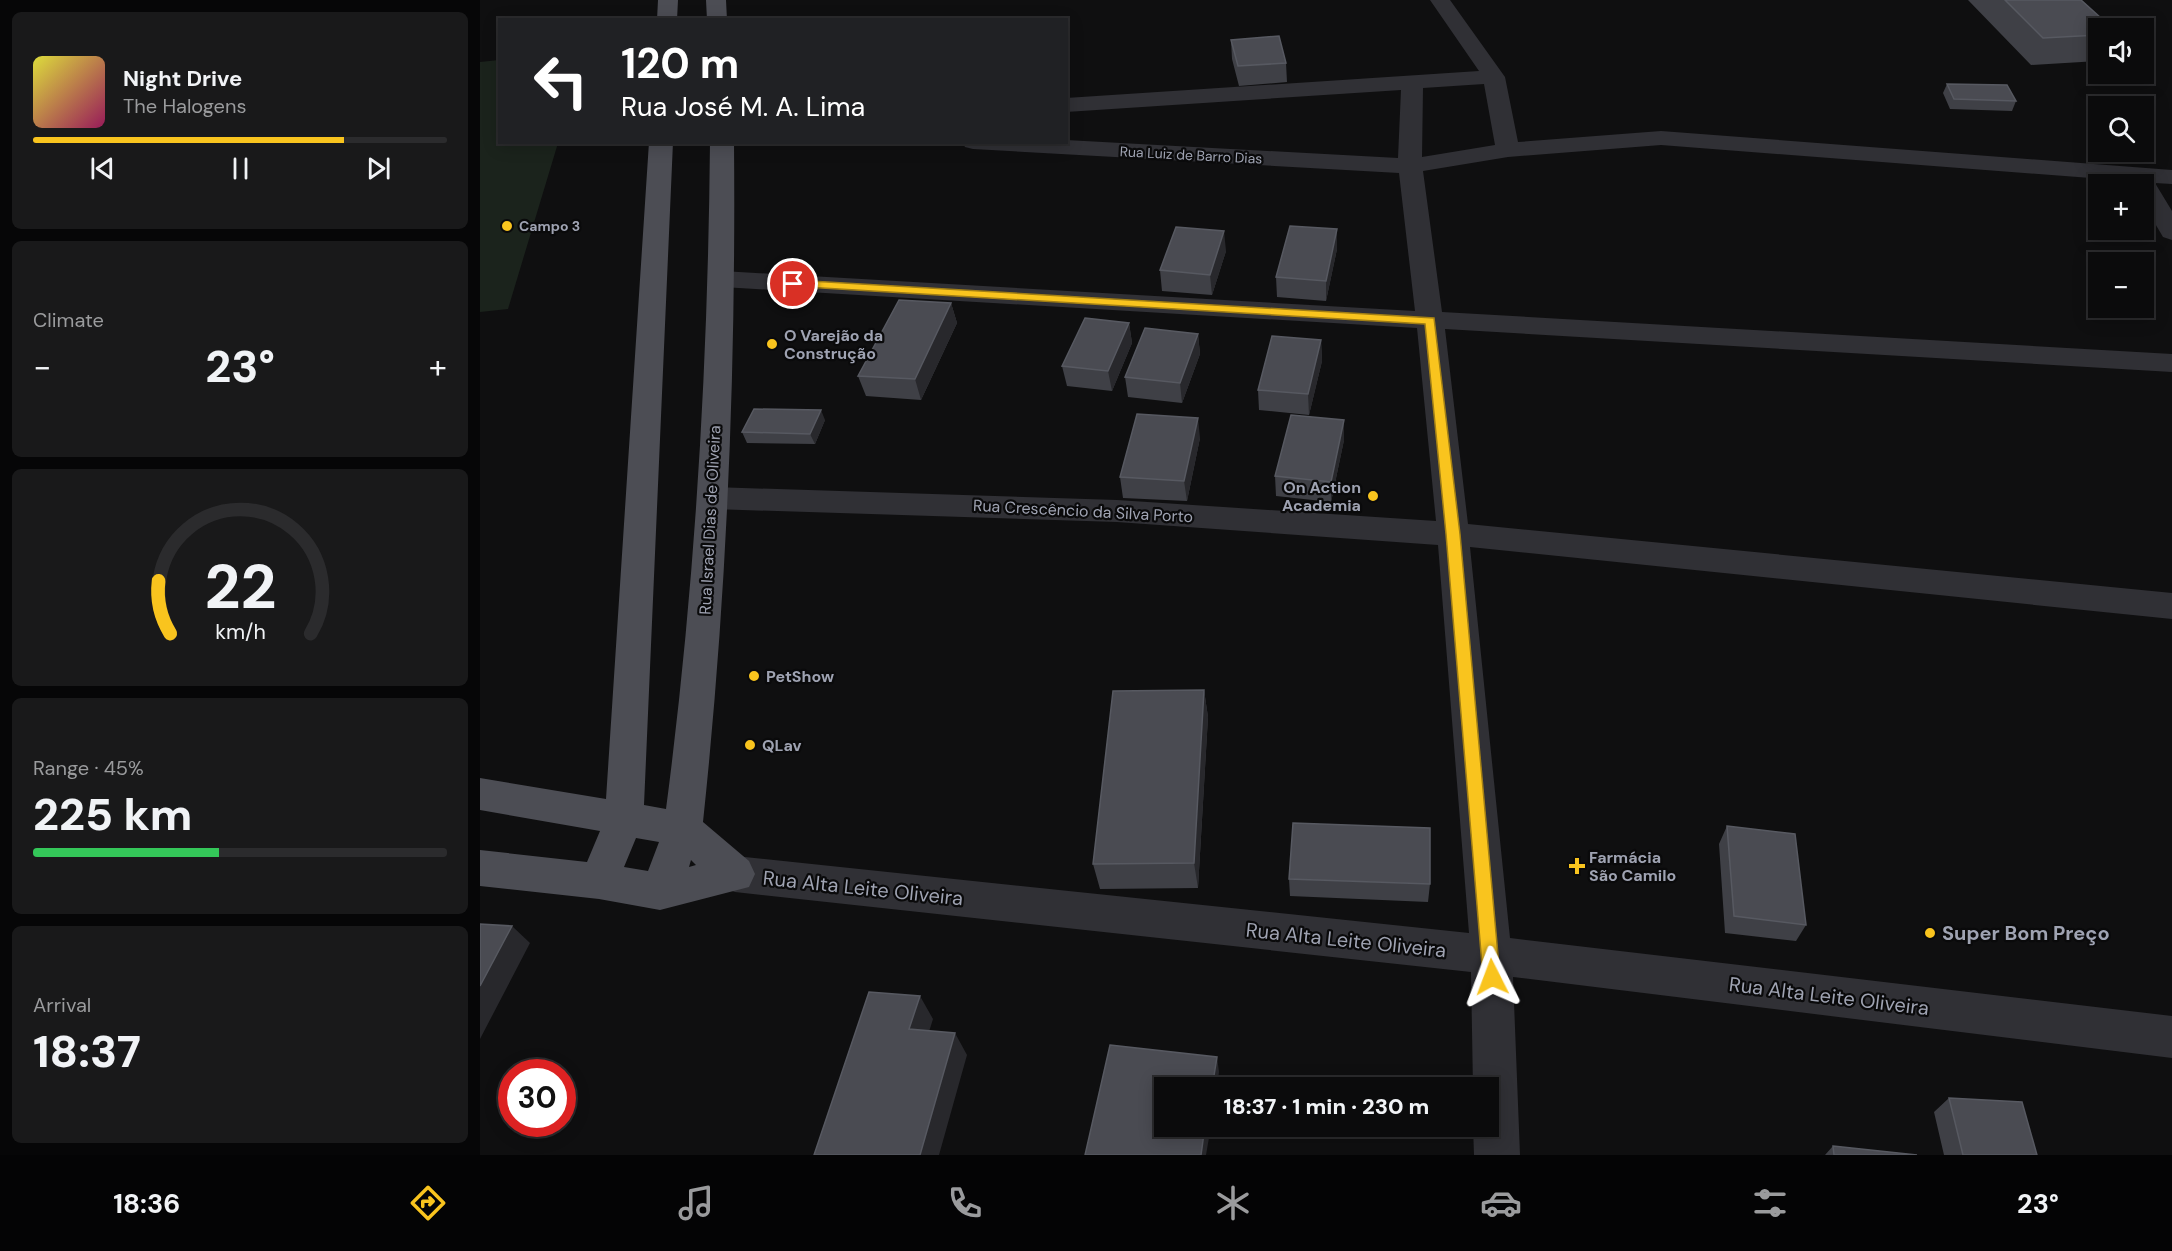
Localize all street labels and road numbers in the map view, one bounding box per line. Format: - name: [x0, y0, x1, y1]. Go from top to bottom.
- street label: Rua Luiz de Barro Dias: [1119, 142, 1263, 168]
- street label: Rua Israel Dias de Oliveira: [695, 425, 725, 615]
- street label: Rua Crescêncio da Silva Porto: [972, 495, 1194, 527]
- street label: Rua Alta Leite Oliveira: [762, 865, 964, 911]
- street label: Rua Alta Leite Oliveira: [1245, 917, 1447, 963]
- street label: Rua Alta Leite Oliveira: [1728, 971, 1930, 1021]

